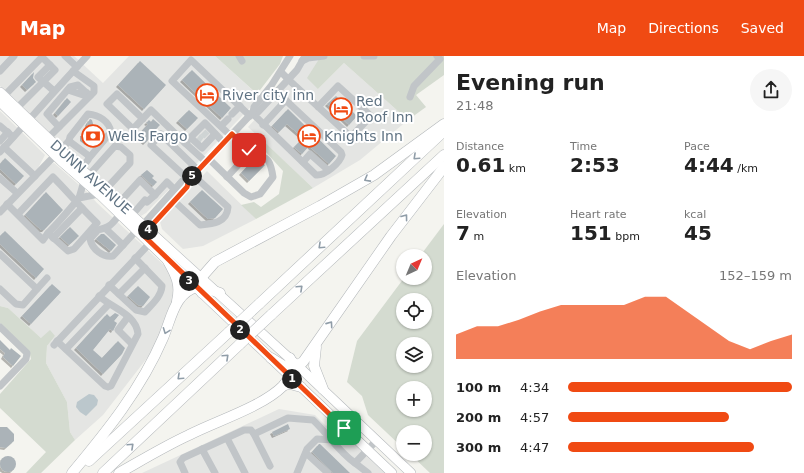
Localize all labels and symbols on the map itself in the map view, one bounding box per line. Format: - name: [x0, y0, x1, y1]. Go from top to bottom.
- hotel icon: River city inn: [194, 82, 220, 108]
- place label: River city inn: [222, 87, 314, 103]
- place label: Red Roof Inn: [356, 93, 413, 125]
- hotel icon: Red Roof Inn: [328, 96, 354, 122]
- bank icon: Wells Fargo: [80, 123, 106, 149]
- hotel icon: Knights Inn: [296, 123, 322, 149]
- place label: Wells Fargo: [108, 128, 187, 144]
- place label: Knights Inn: [324, 128, 403, 144]
- pin: [232, 133, 266, 167]
- street label: DUNN AVENUE: [47, 137, 135, 217]
- one-way arrow: [413, 153, 420, 160]
- pin: 5: [182, 166, 202, 186]
- one-way arrow: [363, 175, 371, 182]
- one-way arrow: [400, 215, 407, 222]
- pin: 4: [138, 220, 158, 240]
- one-way arrow: [318, 242, 325, 249]
- north arrow: [396, 249, 432, 285]
- pin: 3: [179, 271, 199, 291]
- one-way arrow: [295, 286, 303, 293]
- pin: 2: [230, 320, 250, 340]
- one-way arrow: [325, 321, 332, 328]
- one-way arrow: [162, 327, 170, 334]
- one-way arrow: [221, 354, 229, 362]
- pin: 1: [282, 369, 302, 389]
- one-way arrow: [177, 373, 184, 380]
- pin: [327, 411, 361, 445]
- one-way arrow: [127, 444, 134, 451]

